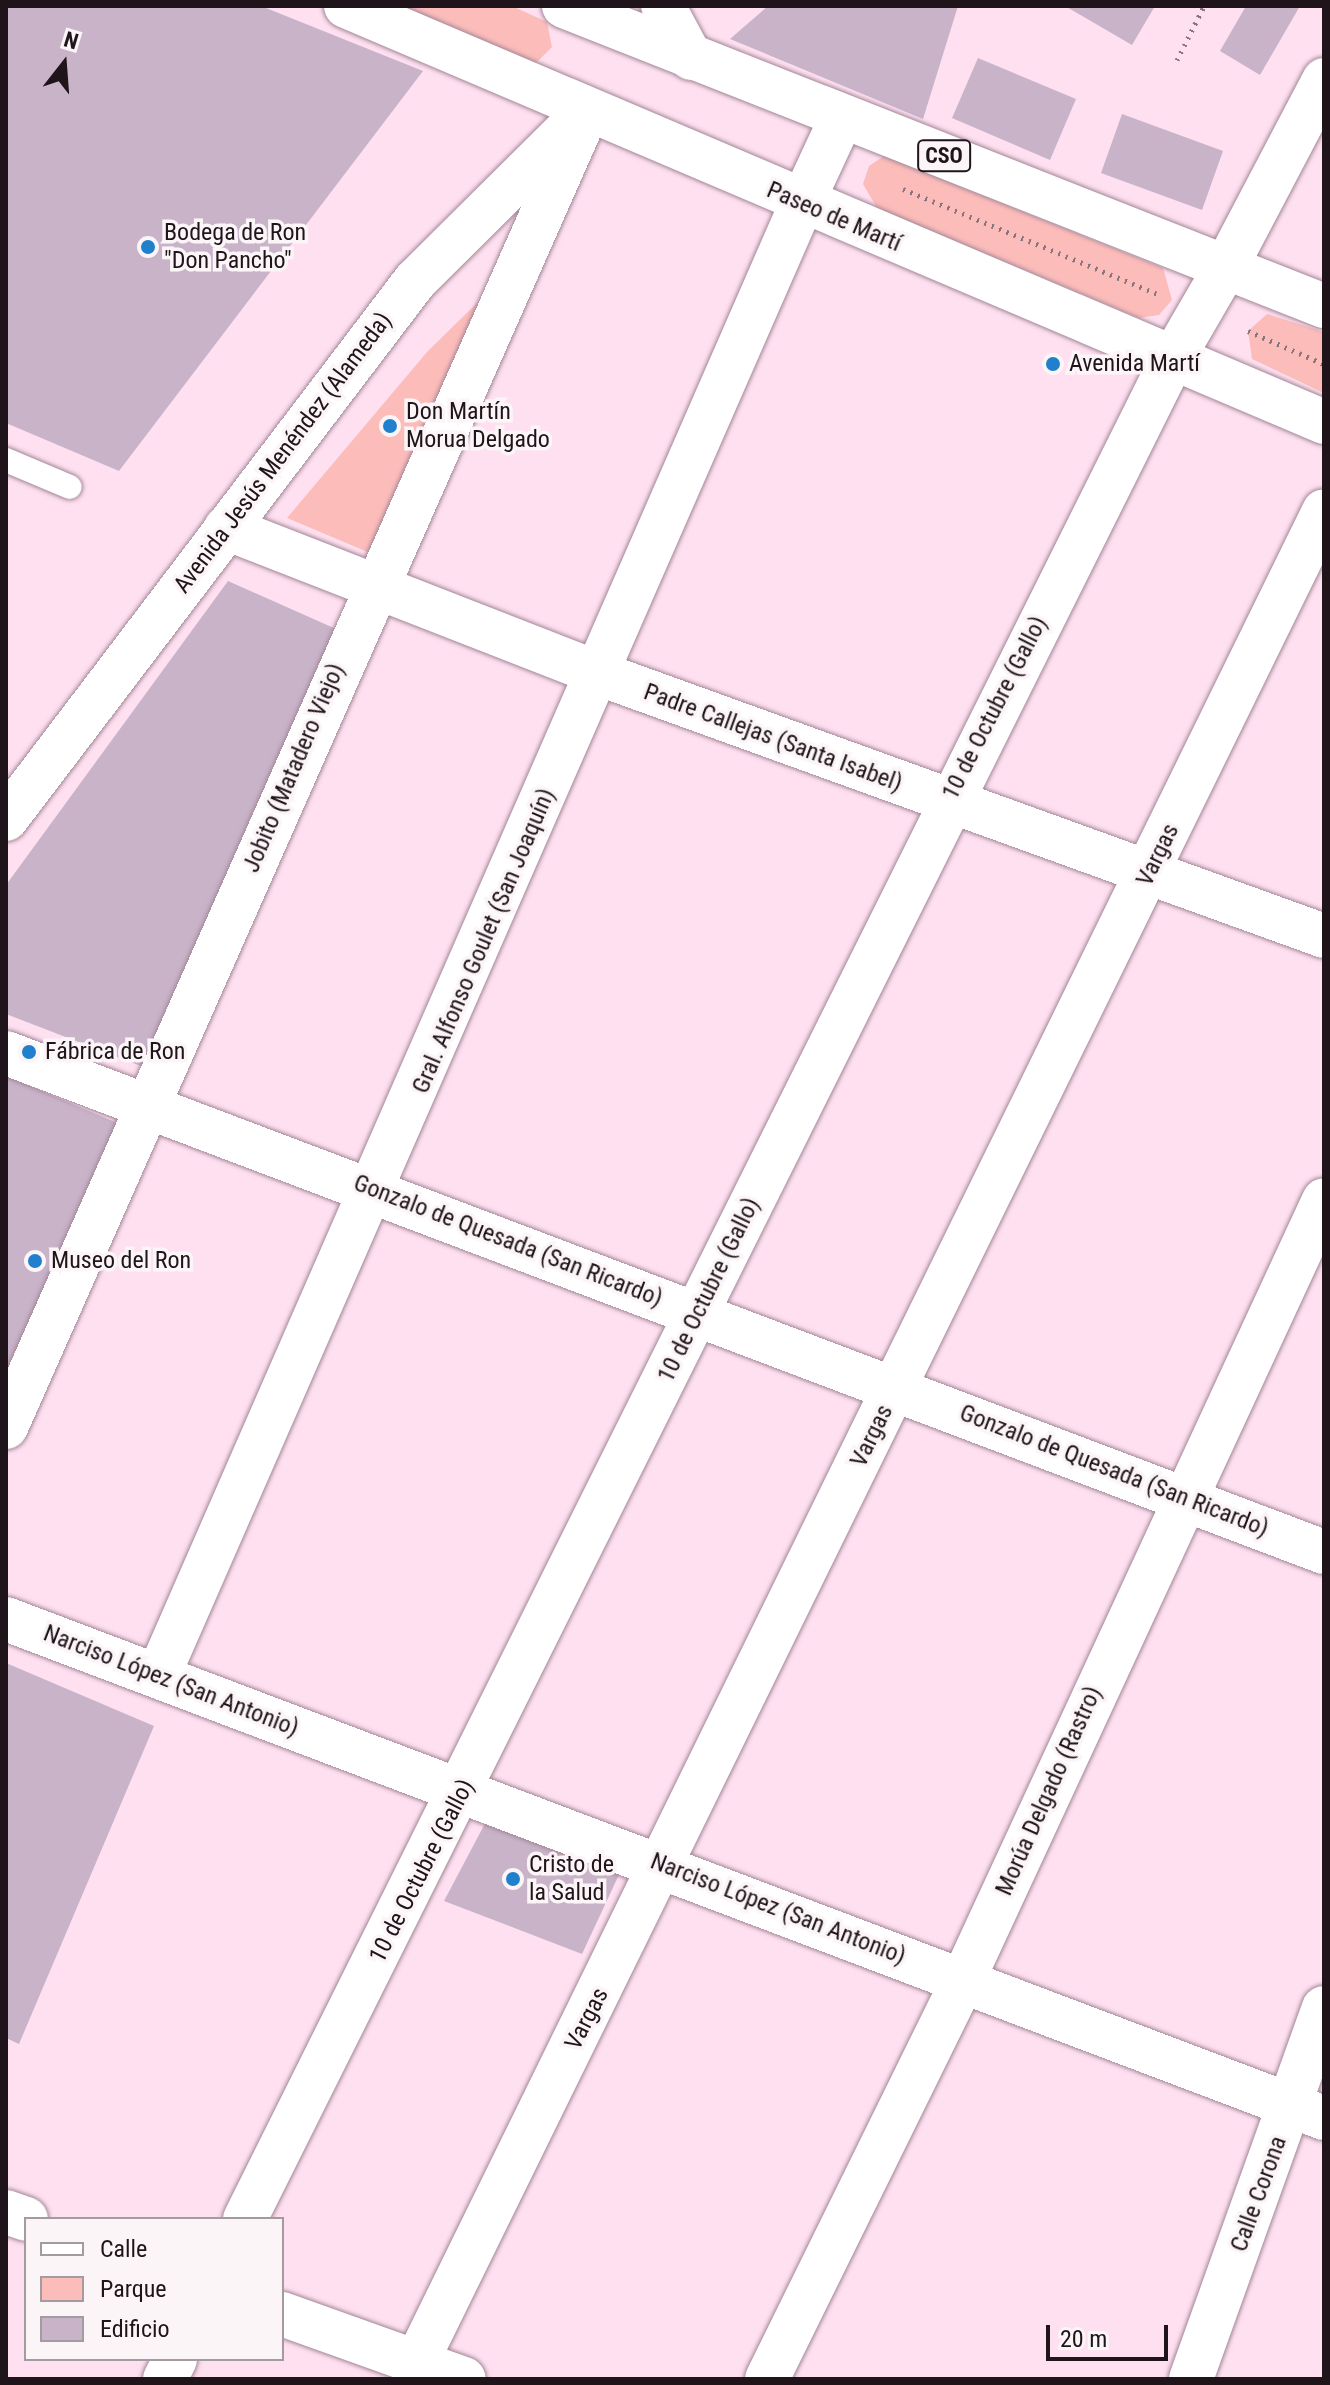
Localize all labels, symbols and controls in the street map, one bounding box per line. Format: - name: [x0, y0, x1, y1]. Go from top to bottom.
- north arrow: [24, 24, 104, 104]
- text: N: [61, 27, 81, 54]
- road number: CSO: [916, 138, 972, 174]
- street label: Paseo de Martí: [762, 176, 906, 258]
- place label: Bodega de Ron "Don Pancho": [164, 219, 306, 275]
- marker: Bodega de Ron "Don Pancho": [139, 238, 157, 256]
- street label: Avenida Jesús Menéndez (Alameda): [168, 307, 398, 599]
- place label: Avenida Martí: [1069, 350, 1200, 378]
- marker: Avenida Martí: [1044, 355, 1062, 373]
- place label: Don Martín Morua Delgado: [406, 398, 550, 454]
- marker: Don Martín Morua Delgado: [381, 417, 399, 435]
- street label: 10 de Octubre (Gallo): [936, 612, 1054, 804]
- street label: Jobito (Matadero Viejo): [237, 659, 351, 877]
- street label: Padre Callejas (Santa Isabel): [640, 678, 906, 798]
- street label: Gral. Alfonso Goulet (San Joaquín): [407, 784, 561, 1098]
- street label: Vargas: [1131, 819, 1185, 891]
- place label: Fábrica de Ron: [45, 1038, 185, 1066]
- marker: Fábrica de Ron: [20, 1043, 38, 1061]
- street label: Gonzalo de Quesada (San Ricardo): [350, 1169, 666, 1313]
- street label: 10 de Octubre (Gallo): [652, 1193, 766, 1387]
- place label: Museo del Ron: [51, 1247, 191, 1275]
- marker: Museo del Ron: [26, 1252, 44, 1270]
- street label: Gonzalo de Quesada (San Ricardo): [956, 1399, 1272, 1543]
- street label: Vargas: [845, 1400, 899, 1472]
- street label: Narciso López (San Antonio): [39, 1619, 303, 1743]
- street label: Morúa Delgado (Rastro): [990, 1682, 1108, 1900]
- street label: 10 de Octubre (Gallo): [363, 1775, 481, 1967]
- street label: Narciso López (San Antonio): [646, 1847, 910, 1971]
- place label: Cristo de la Salud: [529, 1851, 614, 1907]
- marker: Cristo de la Salud: [504, 1870, 522, 1888]
- street label: Vargas: [559, 1983, 615, 2055]
- street label: Calle Corona: [1225, 2132, 1293, 2256]
- legend: [24, 2217, 284, 2361]
- text: Calle: [100, 2235, 147, 2263]
- text: Parque: [100, 2275, 167, 2303]
- scale bar: [1050, 2309, 1172, 2359]
- text: Edificio: [100, 2315, 170, 2343]
- text: 20 m: [1060, 2325, 1107, 2353]

